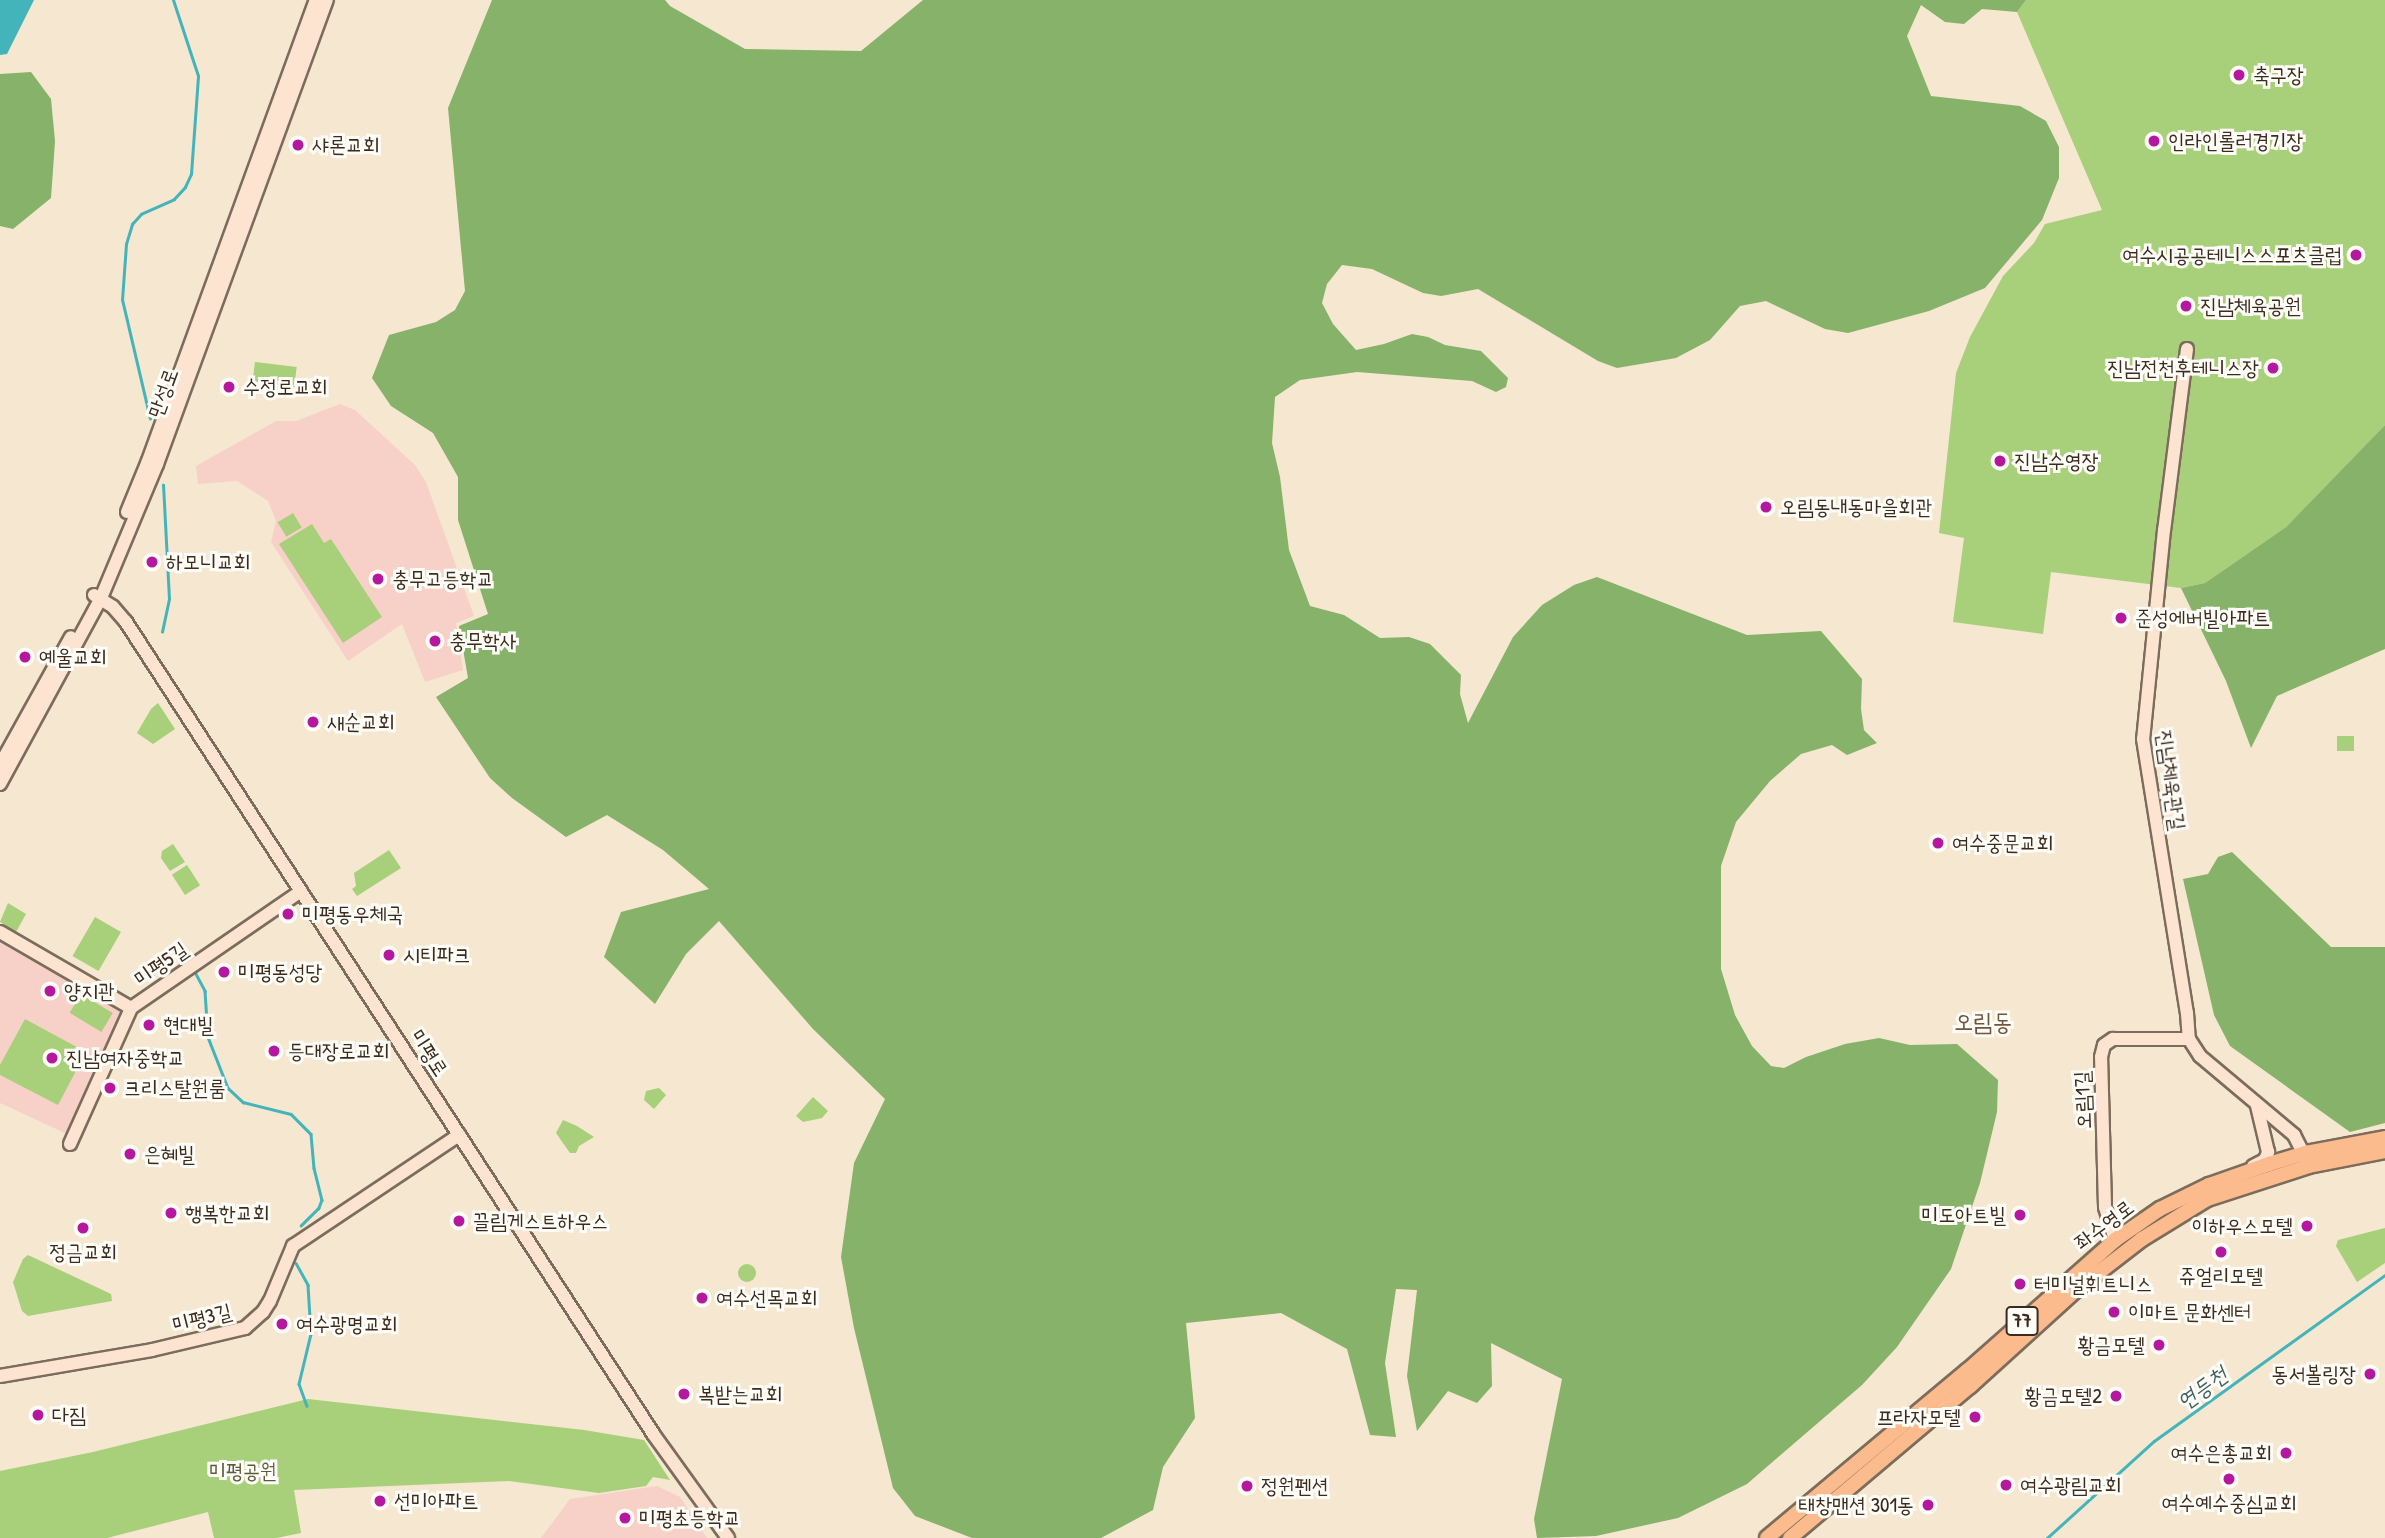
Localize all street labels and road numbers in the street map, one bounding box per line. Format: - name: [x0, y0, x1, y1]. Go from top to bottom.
- street label: 만성로: [142, 365, 184, 421]
- street label: 진남체육관길: [2151, 728, 2191, 832]
- street label: 미평5길: [129, 937, 193, 991]
- street label: 미평로: [405, 1025, 453, 1081]
- street label: 오림1길: [2069, 1070, 2097, 1130]
- street label: 좌수영로: [2069, 1195, 2139, 1255]
- street label: 미평3길: [170, 1299, 234, 1337]
- road number: 77: [2004, 1306, 2039, 1336]

